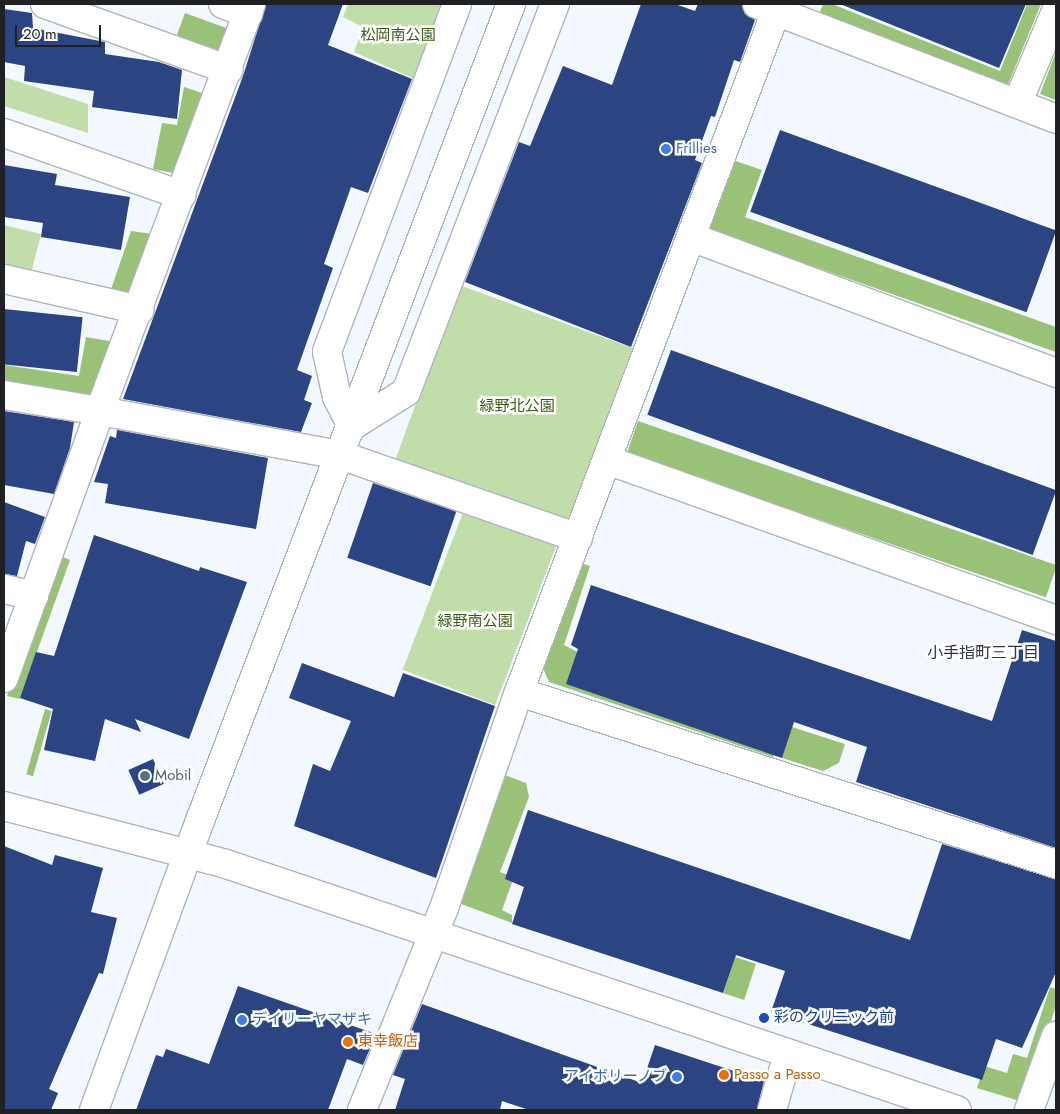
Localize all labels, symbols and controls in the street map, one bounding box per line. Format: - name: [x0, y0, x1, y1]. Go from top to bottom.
- scale bar: [18, 15, 104, 47]
- text: 20 m: [23, 23, 57, 45]
- park label: 松岡南公園: [361, 27, 435, 45]
- place label: Frillies: [676, 140, 717, 158]
- marker: Frillies: [660, 143, 672, 155]
- park label: 緑野北公園: [480, 398, 554, 416]
- park label: 緑野南公園: [438, 613, 512, 631]
- district label: 小手指町三丁目: [927, 643, 1039, 663]
- place label: Mobil: [155, 767, 191, 785]
- marker: Mobil: [139, 770, 151, 782]
- place label: 彩のクリニック前: [774, 1009, 894, 1027]
- place label: デイリーヤマザキ: [252, 1011, 372, 1029]
- marker: 彩のクリニック前: [758, 1012, 770, 1024]
- marker: デイリーヤマザキ: [236, 1014, 248, 1026]
- place label: 東幸飯店: [358, 1033, 418, 1051]
- marker: 東幸飯店: [342, 1036, 354, 1048]
- place label: Passo a Passo: [734, 1066, 821, 1084]
- place label: アイボリーノブ: [562, 1068, 667, 1086]
- marker: Passo a Passo: [718, 1069, 730, 1081]
- marker: アイボリーノブ: [671, 1071, 683, 1083]

